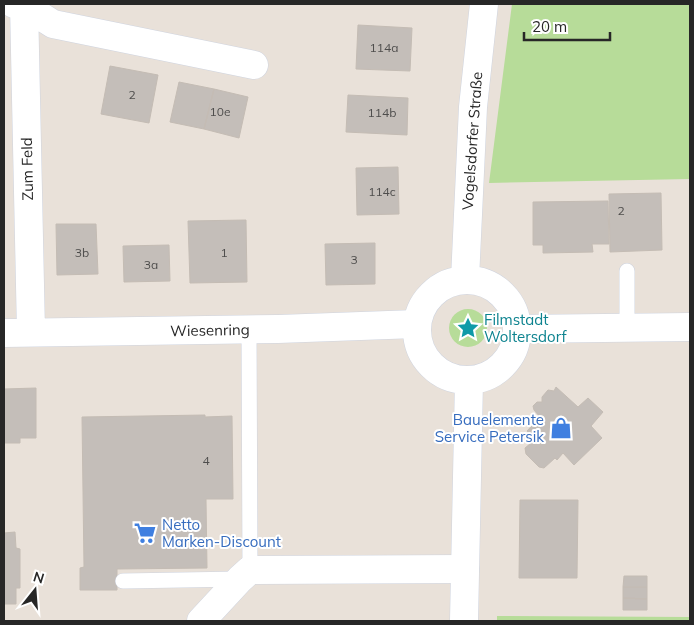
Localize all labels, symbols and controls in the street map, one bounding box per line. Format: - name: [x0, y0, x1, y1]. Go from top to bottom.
- scale bar: [524, 10, 610, 42]
- text: 20 m: [532, 17, 567, 36]
- house number: 114a: [370, 40, 398, 55]
- street label: Vogelsdorfer Straße: [458, 71, 486, 211]
- house number: 2: [128, 87, 136, 102]
- house number: 10e: [210, 104, 230, 119]
- house number: 114b: [368, 105, 396, 120]
- street label: Zum Feld: [17, 137, 37, 201]
- house number: 114c: [368, 184, 396, 199]
- house number: 2: [617, 203, 625, 218]
- house number: 3b: [75, 245, 89, 260]
- house number: 1: [220, 245, 228, 260]
- house number: 3: [350, 252, 358, 267]
- house number: 3a: [144, 257, 158, 272]
- place label: Filmstadt Woltersdorf: [484, 310, 567, 346]
- place icon: Filmstadt Woltersdorf: [455, 315, 481, 341]
- street label: Wiesenring: [170, 320, 250, 340]
- place label: Bauelemente Service Petersik: [435, 410, 544, 446]
- shop icon: Bauelemente Service Petersik: [548, 415, 574, 441]
- house number: 4: [202, 453, 210, 468]
- place label: Netto Marken-Discount: [162, 515, 281, 551]
- supermarket icon: Netto Marken-Discount: [132, 520, 158, 546]
- north arrow: [10, 565, 60, 615]
- text: N: [31, 567, 46, 588]

